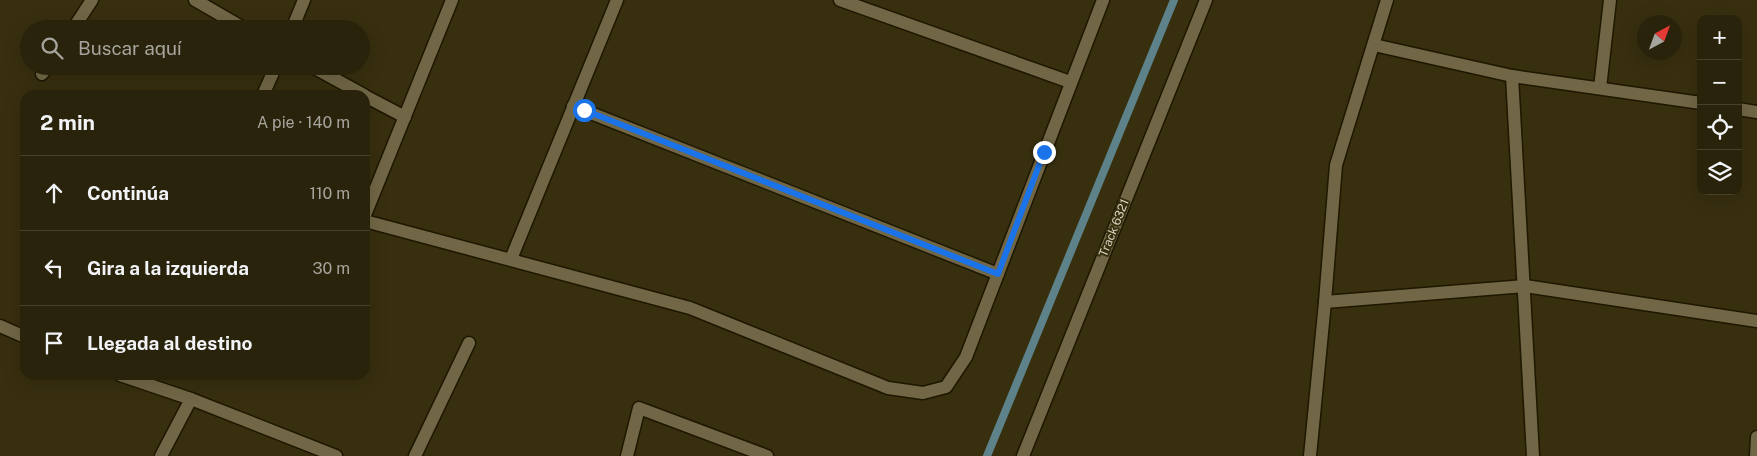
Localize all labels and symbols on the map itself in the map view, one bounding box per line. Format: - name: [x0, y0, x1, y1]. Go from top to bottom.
- north arrow: [1637, 15, 1682, 60]
- route start: [573, 99, 596, 122]
- route end: [1033, 141, 1056, 164]
- street label: Track 6321: [1096, 197, 1132, 259]

